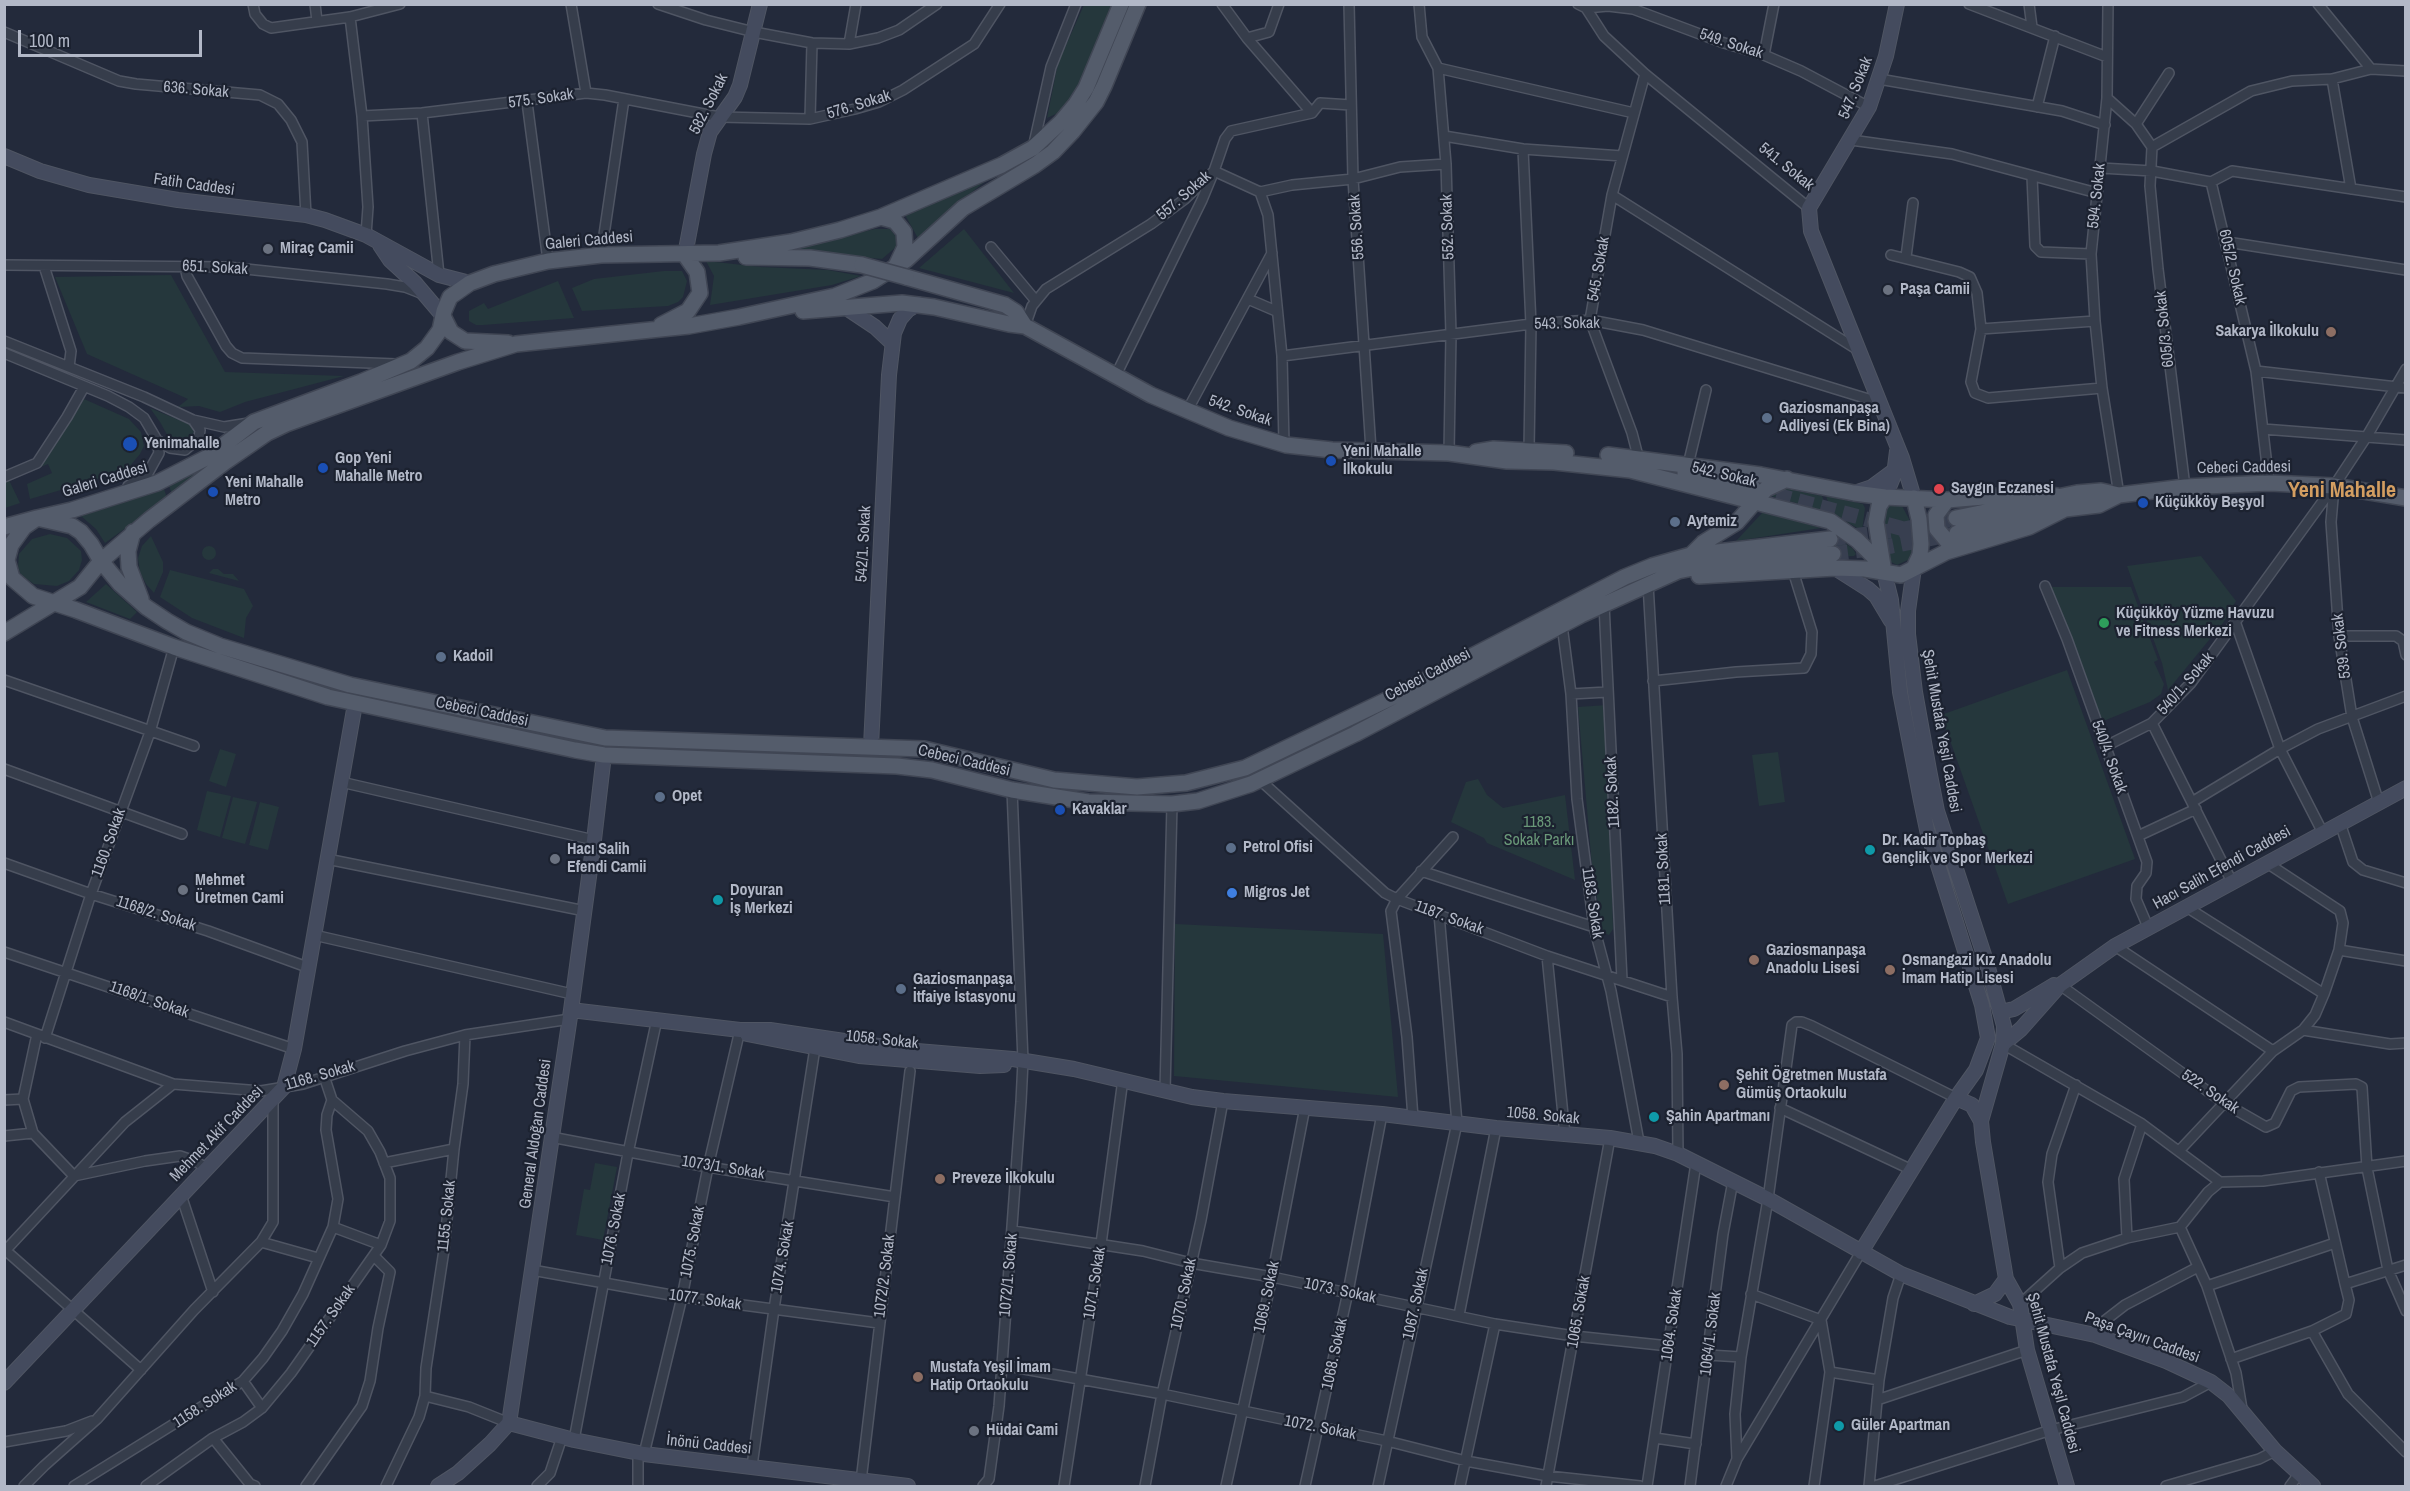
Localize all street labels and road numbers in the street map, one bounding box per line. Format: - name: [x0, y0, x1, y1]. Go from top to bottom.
- street label: 549. Sokak: [1697, 25, 1765, 63]
- street label: 547. Sokak: [1835, 54, 1877, 122]
- street label: 582. Sokak: [686, 70, 732, 138]
- street label: 636. Sokak: [162, 78, 230, 102]
- street label: 575. Sokak: [507, 85, 575, 113]
- street label: 576. Sokak: [825, 86, 893, 124]
- street label: 541. Sokak: [1754, 139, 1818, 195]
- street label: 594. Sokak: [2084, 162, 2110, 230]
- street label: 557. Sokak: [1153, 167, 1215, 225]
- street label: Fatih Caddesi: [152, 170, 236, 200]
- street label: 556. Sokak: [1345, 194, 1369, 260]
- street label: 552. Sokak: [1437, 194, 1459, 260]
- street label: Galeri Caddesi: [544, 228, 634, 254]
- street label: 605/2. Sokak: [2214, 228, 2250, 306]
- street label: 545. Sokak: [1584, 235, 1614, 303]
- street label: 651. Sokak: [182, 257, 248, 279]
- street label: 605/3. Sokak: [2151, 290, 2179, 368]
- street label: 543. Sokak: [1534, 314, 1600, 334]
- street label: 542. Sokak: [1206, 391, 1274, 431]
- street label: Galeri Caddesi: [60, 458, 150, 502]
- street label: 542. Sokak: [1690, 458, 1758, 492]
- street label: Cebeci Caddesi: [2197, 458, 2291, 478]
- street label: 542/1. Sokak: [852, 505, 876, 583]
- street label: 539. Sokak: [2328, 612, 2356, 680]
- street label: Cebeci Caddesi: [1382, 644, 1474, 706]
- street label: Şehit Mustafa Yeşil Caddesi: [1917, 648, 1965, 814]
- street label: 540/1. Sokak: [2154, 649, 2218, 719]
- street label: Cebeci Caddesi: [434, 693, 530, 731]
- street label: 540/4. Sokak: [2087, 718, 2131, 796]
- street label: Cebeci Caddesi: [916, 741, 1012, 781]
- street label: 1182. Sokak: [1602, 756, 1624, 828]
- street label: 1160. Sokak: [88, 806, 130, 880]
- street label: Hacı Salih Efendi Caddesi: [2150, 822, 2294, 914]
- street label: 1181. Sokak: [1653, 833, 1675, 905]
- street label: 1183. Sokak: [1577, 866, 1607, 940]
- street label: 1168/2. Sokak: [114, 892, 198, 936]
- street label: 1187. Sokak: [1412, 897, 1486, 939]
- street label: 1168/1. Sokak: [107, 977, 191, 1023]
- street label: 1058. Sokak: [845, 1027, 919, 1053]
- street label: 1168. Sokak: [283, 1057, 357, 1095]
- street label: General Aldoğan Caddesi: [516, 1058, 556, 1210]
- street label: 522. Sokak: [2177, 1066, 2243, 1118]
- street label: Mehmet Akif Caddesi: [166, 1082, 268, 1186]
- street label: 1058. Sokak: [1506, 1103, 1580, 1129]
- street label: 1073/1. Sokak: [680, 1152, 766, 1184]
- street label: 1155. Sokak: [434, 1179, 460, 1253]
- street label: 1076. Sokak: [598, 1191, 630, 1267]
- street label: 1075. Sokak: [677, 1204, 709, 1280]
- street label: 1074. Sokak: [767, 1219, 799, 1295]
- street label: 1072/1. Sokak: [996, 1232, 1022, 1318]
- street label: 1072/2. Sokak: [870, 1233, 900, 1319]
- street label: 1071. Sokak: [1080, 1245, 1110, 1321]
- street label: 1070. Sokak: [1167, 1256, 1201, 1332]
- street label: 1069. Sokak: [1250, 1259, 1284, 1335]
- street label: 1067. Sokak: [1399, 1266, 1433, 1342]
- street label: 1073. Sokak: [1302, 1274, 1378, 1308]
- street label: 1065. Sokak: [1563, 1274, 1595, 1350]
- street label: 1157. Sokak: [302, 1281, 360, 1351]
- street label: 1077. Sokak: [668, 1285, 742, 1315]
- street label: 1064. Sokak: [1657, 1288, 1687, 1362]
- street label: 1064/1. Sokak: [1696, 1291, 1726, 1377]
- street label: Şehit Mustafa Yeşil Caddesi: [2022, 1291, 2084, 1455]
- street label: Paşa Çayırı Caddesi: [2082, 1308, 2202, 1368]
- street label: 1068. Sokak: [1318, 1316, 1352, 1392]
- street label: 1158. Sokak: [170, 1377, 240, 1433]
- street label: 1072. Sokak: [1282, 1412, 1358, 1444]
- street label: İnönü Caddesi: [666, 1431, 752, 1459]

